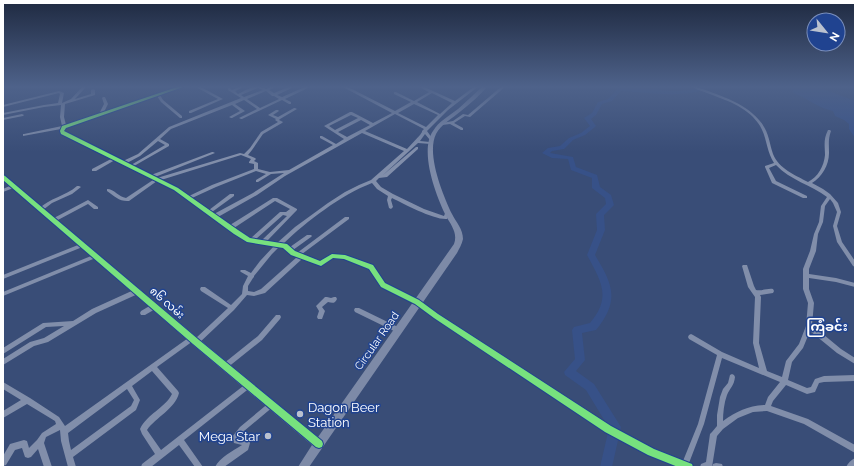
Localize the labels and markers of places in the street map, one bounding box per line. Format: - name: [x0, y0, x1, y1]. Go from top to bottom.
- place label: Dagon Beer Station: [308, 400, 380, 430]
- marker: Dagon Beer Station: [295, 409, 305, 419]
- place label: Mega Star: [199, 429, 260, 444]
- marker: Mega Star: [263, 431, 273, 441]

